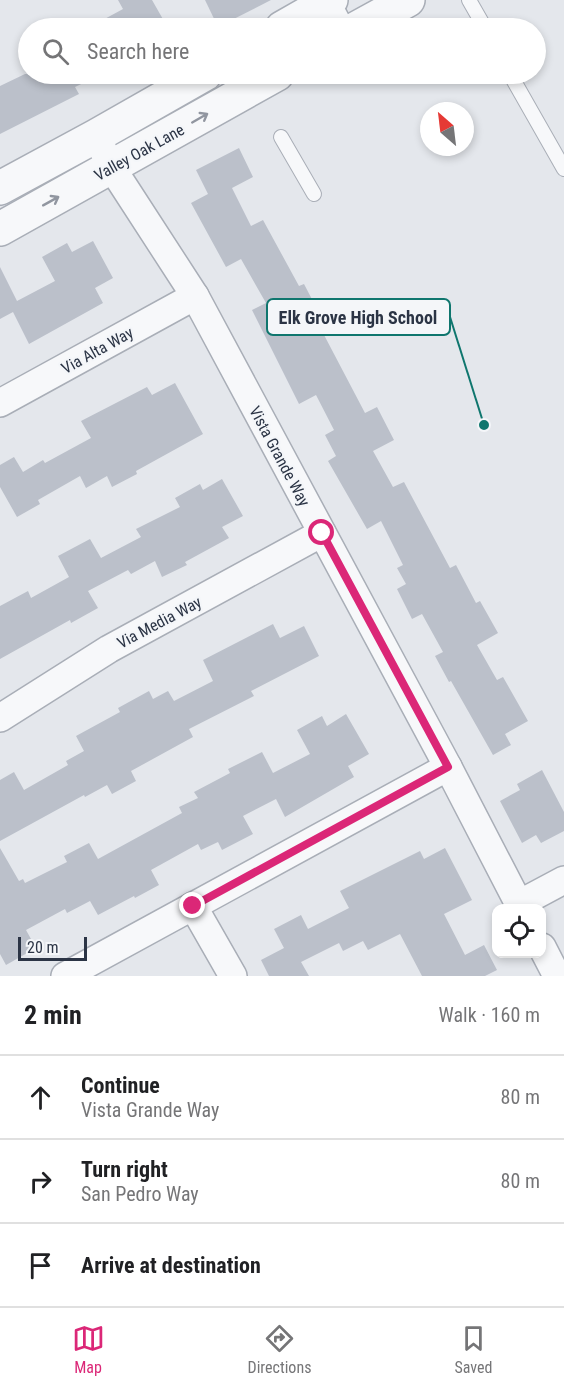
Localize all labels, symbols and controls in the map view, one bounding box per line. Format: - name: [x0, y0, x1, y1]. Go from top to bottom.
- search box: [18, 18, 546, 84]
- icon: search: [39, 35, 72, 68]
- text: Search here: [87, 39, 189, 64]
- north arrow: [420, 102, 474, 156]
- one-way arrow: [191, 112, 208, 124]
- street label: Valley Oak Lane: [91, 120, 188, 185]
- one-way arrow: [42, 195, 60, 206]
- callout: Elk Grove High School: [267, 299, 450, 335]
- text: Elk Grove High School: [279, 307, 437, 328]
- street label: Via Alta Way: [58, 323, 137, 378]
- street label: Vista Grande Way: [245, 403, 314, 510]
- route start: [308, 519, 334, 545]
- street label: Via Media Way: [114, 592, 205, 653]
- route end: [179, 892, 205, 918]
- map controls: [492, 904, 546, 958]
- button: locate: [492, 904, 546, 958]
- scale bar: [18, 934, 87, 962]
- text: 20 m: [27, 938, 59, 957]
- text: 2 min: [24, 1000, 82, 1030]
- text: Walk · 160 m: [439, 1003, 540, 1027]
- text: Continue: [81, 1073, 160, 1098]
- icon: ahead: [24, 1081, 57, 1114]
- text: 80 m: [501, 1085, 540, 1109]
- text: Vista Grande Way: [81, 1098, 219, 1122]
- text: Turn right: [81, 1157, 168, 1182]
- icon: right: [24, 1165, 57, 1198]
- text: 80 m: [501, 1169, 540, 1193]
- text: San Pedro Way: [81, 1182, 199, 1206]
- icon: arrive: [24, 1249, 57, 1282]
- text: Arrive at destination: [81, 1253, 261, 1278]
- tab: Map: [72, 1322, 105, 1377]
- tab: Directions: [248, 1322, 311, 1377]
- tab: Saved: [454, 1322, 492, 1377]

